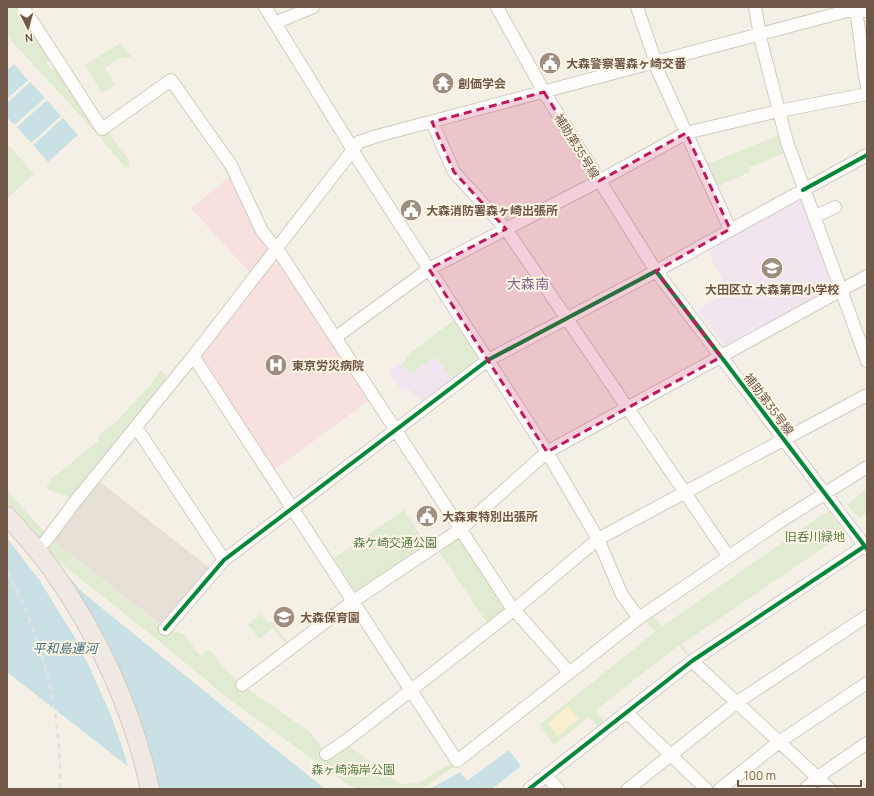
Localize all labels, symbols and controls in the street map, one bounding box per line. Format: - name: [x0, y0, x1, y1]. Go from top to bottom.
- north arrow: [8, 8, 48, 48]
- text: N: [24, 31, 34, 46]
- public building icon: 大森警察署森ヶ崎交番: [537, 50, 563, 76]
- place label: 大森警察署森ヶ崎交番: [566, 55, 687, 72]
- temple icon: 創価学会: [430, 70, 456, 96]
- place label: 創価学会: [458, 75, 506, 92]
- street label: 補助第35号線: [550, 110, 604, 182]
- public building icon: 大森消防署森ヶ崎出張所: [398, 197, 424, 223]
- place label: 大森消防署森ヶ崎出張所: [426, 202, 558, 219]
- school or university icon: 大田区立 大森第四小学校: [759, 255, 785, 281]
- district label: 大森南: [507, 274, 549, 293]
- place label: 大田区立 大森第四小学校: [705, 281, 839, 298]
- hospital icon: 東京労災病院: [263, 352, 289, 378]
- place label: 東京労災病院: [292, 357, 364, 374]
- street label: 補助第35号線: [740, 370, 798, 438]
- public building icon: 大森東特別出張所: [414, 503, 440, 529]
- place label: 大森東特別出張所: [442, 508, 538, 525]
- park label: 旧呑川緑地: [785, 528, 845, 545]
- park label: 森ケ崎交通公園: [353, 534, 437, 551]
- school or university icon: 大森保育園: [271, 604, 297, 630]
- place label: 大森保育園: [300, 609, 360, 626]
- water label: 平和島運河: [32, 639, 100, 657]
- park label: 森ヶ崎海岸公園: [311, 761, 395, 778]
- scale bar: [738, 762, 861, 788]
- text: 100 m: [744, 767, 776, 784]

